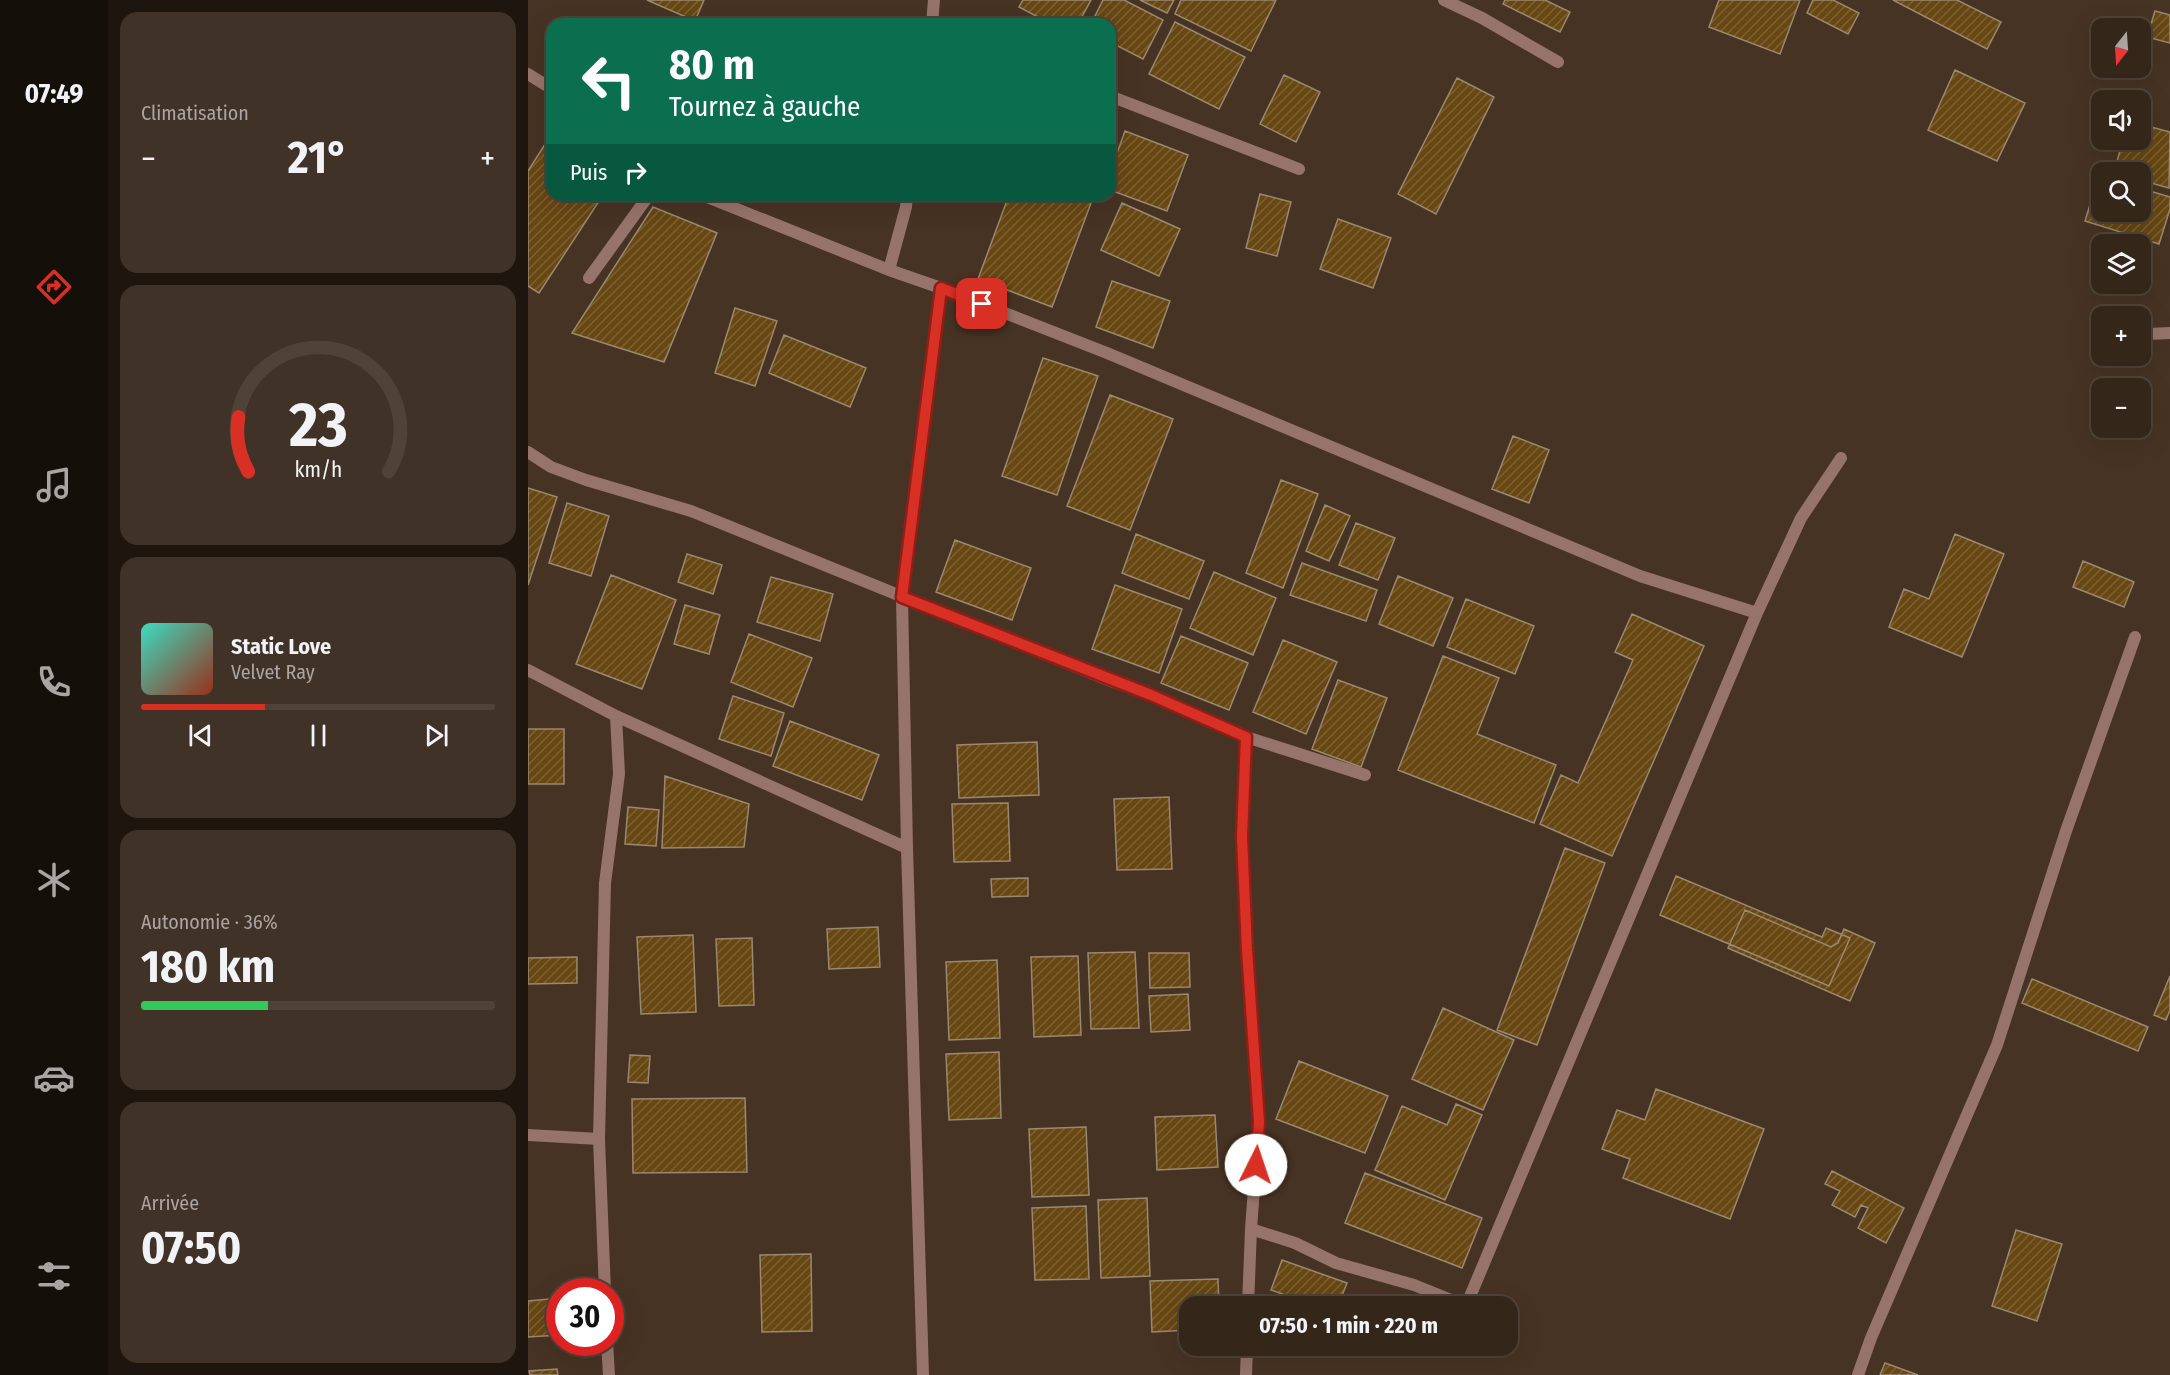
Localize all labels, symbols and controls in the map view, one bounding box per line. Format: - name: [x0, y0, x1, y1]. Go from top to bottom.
- north arrow: [2091, 18, 2151, 78]
- map controls: [2091, 18, 2151, 438]
- text: 80 m: [669, 40, 755, 90]
- icon: left: [570, 42, 648, 120]
- text: 07:49: [24, 78, 84, 110]
- button: sound: [2091, 90, 2151, 150]
- text: Tournez à gauche: [669, 91, 860, 123]
- text: Climatisation: [141, 101, 249, 125]
- text: 21°: [288, 131, 348, 185]
- text: −: [141, 139, 156, 179]
- text: +: [480, 139, 495, 179]
- icon: right: [619, 156, 652, 189]
- text: Puis: [570, 159, 607, 186]
- button: search: [2091, 162, 2151, 222]
- button: layers: [2091, 234, 2151, 294]
- icon: directions: [33, 266, 75, 308]
- pin: [956, 278, 1007, 329]
- icon: arrive: [965, 287, 998, 320]
- button: +: [2091, 306, 2151, 366]
- button: −: [2091, 378, 2151, 438]
- text: 23: [288, 388, 347, 463]
- text: km/h: [294, 457, 342, 483]
- icon: music: [33, 464, 75, 506]
- text: Static Love: [231, 633, 331, 660]
- text: Velvet Ray: [231, 660, 315, 684]
- icon: phone: [33, 661, 75, 703]
- icon: previous: [184, 719, 217, 752]
- icon: pause: [302, 719, 335, 752]
- icon: next: [420, 719, 453, 752]
- icon: climate: [33, 859, 75, 901]
- text: Autonomie · 36%: [141, 910, 278, 934]
- text: 180 km: [141, 940, 275, 994]
- icon: car: [33, 1057, 75, 1099]
- position arrow: [1224, 1133, 1288, 1197]
- text: Arrivée: [141, 1191, 199, 1215]
- text: 07:50: [141, 1221, 241, 1275]
- icon: filters: [33, 1255, 75, 1297]
- speed limit sign: 30: [546, 1278, 624, 1356]
- text: 07:50 · 1 min · 220 m: [1259, 1312, 1438, 1339]

